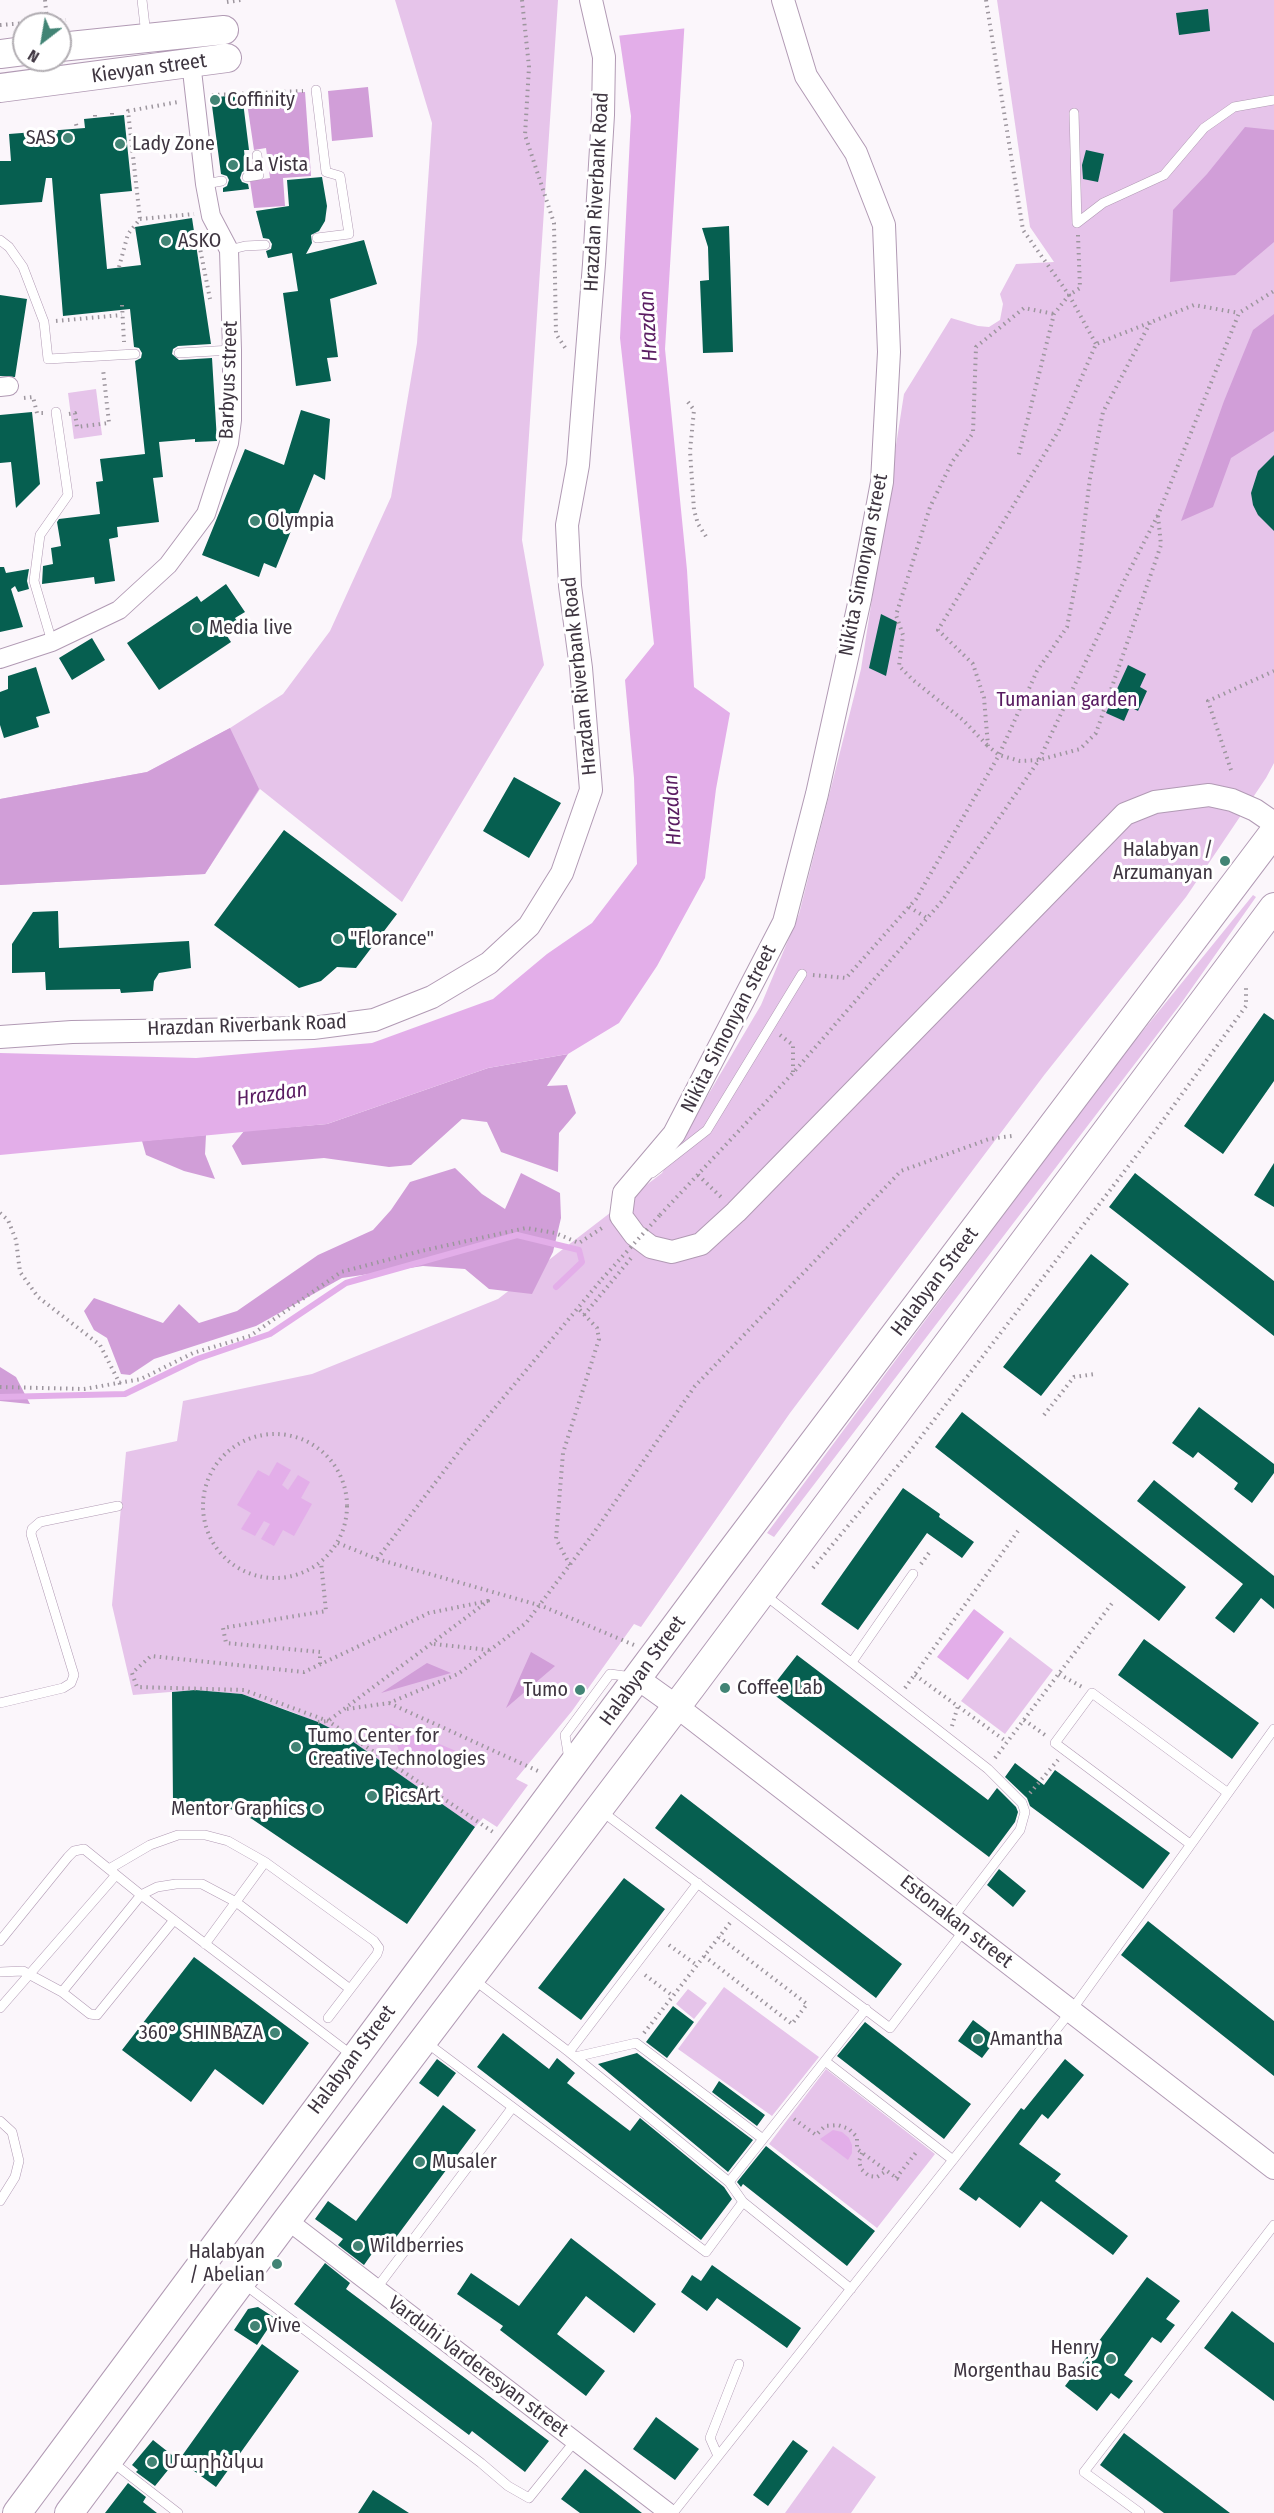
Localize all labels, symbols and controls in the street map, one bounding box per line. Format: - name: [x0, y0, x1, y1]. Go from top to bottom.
- north arrow: [12, 12, 72, 72]
- text: N: [24, 46, 43, 67]
- street label: Kievyan street: [90, 49, 208, 89]
- place label: Coffinity: [227, 88, 295, 112]
- street label: Hrazdan Riverbank Road: [580, 92, 614, 292]
- marker: Coffinity: [208, 93, 222, 107]
- place label: SAS: [26, 126, 56, 150]
- marker: SAS: [61, 131, 75, 145]
- place label: Lady Zone: [132, 132, 215, 156]
- marker: Lady Zone: [113, 137, 127, 151]
- place label: La Vista: [245, 153, 308, 177]
- marker: La Vista: [226, 158, 240, 172]
- place label: ASKO: [178, 229, 221, 253]
- marker: ASKO: [159, 234, 173, 248]
- water label: Hrazdan: [635, 290, 663, 362]
- street label: Barbyus street: [215, 320, 243, 440]
- street label: Nikita Simonyan street: [835, 472, 893, 658]
- place label: Olympia: [267, 509, 334, 533]
- marker: Olympia: [248, 514, 262, 528]
- street label: Hrazdan Riverbank Road: [558, 575, 602, 777]
- place label: Media live: [209, 616, 292, 640]
- marker: Media live: [190, 621, 204, 635]
- park label: Tumanian garden: [996, 688, 1138, 712]
- water label: Hrazdan: [659, 774, 687, 846]
- place label: Halabyan / Arzumanyan: [1113, 838, 1213, 885]
- marker: Halabyan / Arzumanyan: [1218, 854, 1232, 868]
- place label: "Florance": [350, 927, 434, 951]
- marker: "Florance": [331, 932, 345, 946]
- street label: Nikita Simonyan street: [676, 941, 782, 1117]
- street label: Hrazdan Riverbank Road: [147, 1011, 347, 1041]
- water label: Hrazdan: [235, 1078, 309, 1112]
- street label: Halabyan Street: [886, 1223, 984, 1341]
- street label: Halabyan Street: [595, 1611, 691, 1731]
- place label: Coffee Lab: [737, 1676, 823, 1700]
- place label: Tumo: [523, 1678, 568, 1702]
- marker: Coffee Lab: [718, 1681, 732, 1695]
- marker: Tumo: [573, 1683, 587, 1697]
- place label: Tumo Center for Creative Technologies: [308, 1724, 486, 1771]
- marker: Tumo Center for Creative Technologies: [289, 1740, 303, 1754]
- place label: PicsArt: [384, 1784, 441, 1808]
- marker: PicsArt: [365, 1789, 379, 1803]
- place label: Mentor Graphics: [171, 1797, 305, 1821]
- marker: Mentor Graphics: [310, 1802, 324, 1816]
- street label: Estonakan street: [895, 1870, 1017, 1974]
- street label: Halabyan Street: [303, 2001, 401, 2119]
- place label: 360° SHINBAZA: [139, 2021, 263, 2045]
- marker: 360° SHINBAZA: [268, 2026, 282, 2040]
- place label: Amantha: [990, 2027, 1063, 2051]
- marker: Amantha: [971, 2032, 985, 2046]
- place label: Musaler: [432, 2150, 497, 2174]
- marker: Musaler: [413, 2155, 427, 2169]
- place label: Wildberries: [370, 2234, 464, 2258]
- marker: Wildberries: [351, 2239, 365, 2253]
- place label: Halabyan / Abelian: [189, 2240, 265, 2287]
- marker: Halabyan / Abelian: [270, 2257, 284, 2271]
- street label: Varduhi Varderesyan street: [383, 2291, 573, 2443]
- place label: Vive: [267, 2314, 301, 2338]
- marker: Vive: [248, 2319, 262, 2333]
- place label: Henry Morgenthau Basic: [953, 2336, 1099, 2383]
- marker: Henry Morgenthau Basic: [1104, 2352, 1118, 2366]
- place label: Մարինկա: [164, 2450, 264, 2474]
- marker: Մարինկա: [145, 2455, 159, 2469]

